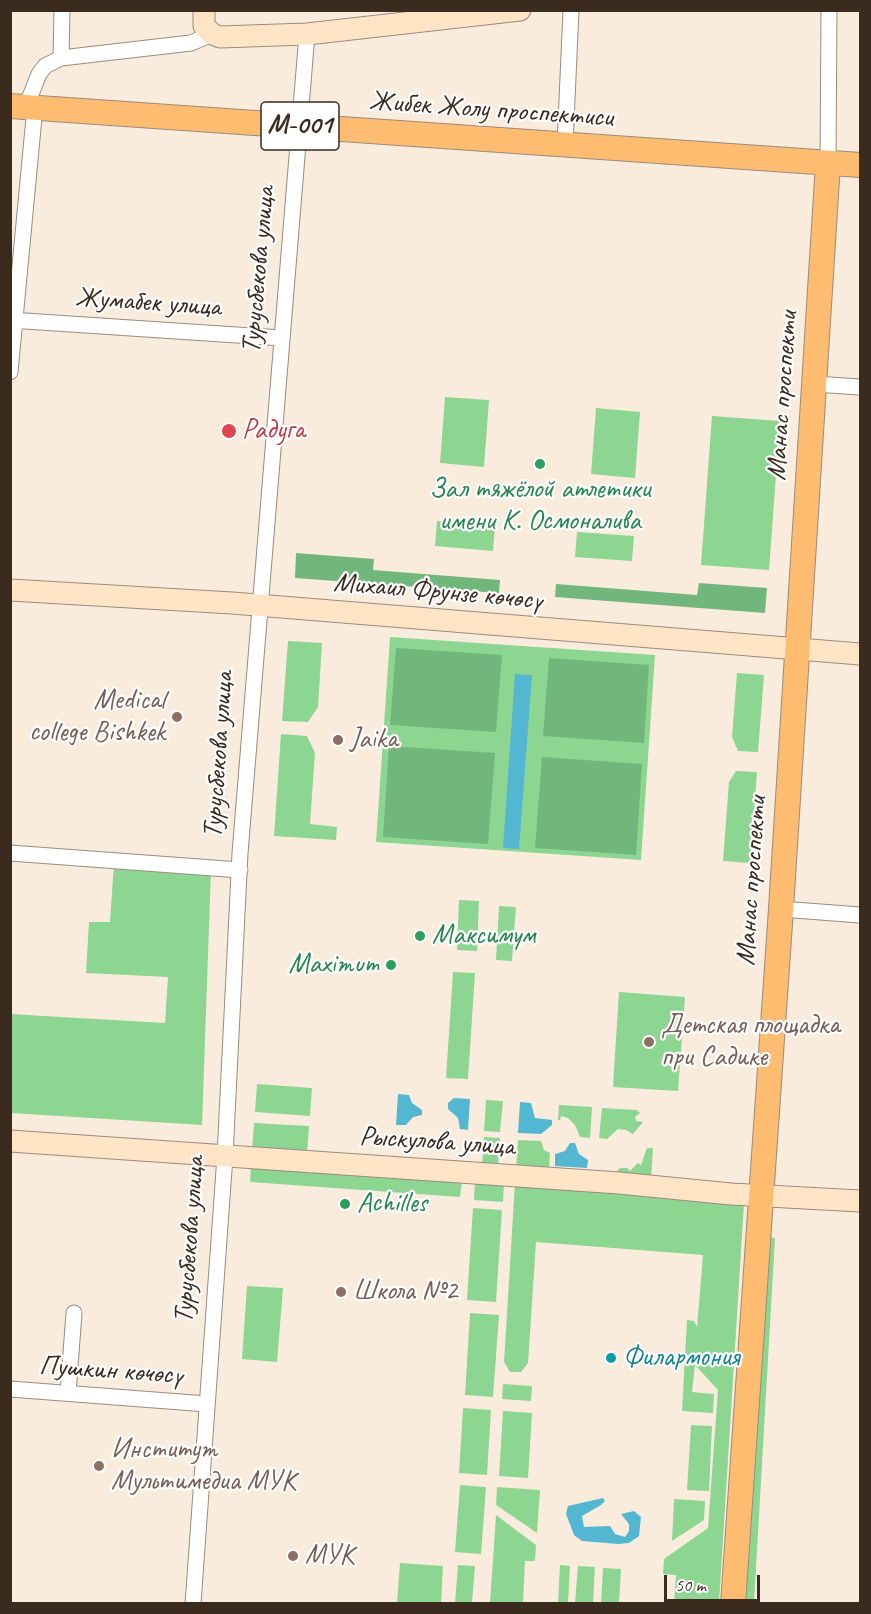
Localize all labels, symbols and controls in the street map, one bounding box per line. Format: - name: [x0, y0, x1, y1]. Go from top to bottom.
- street label: Жибек Жолу проспектиси: [368, 85, 614, 135]
- road number: М-001: [261, 102, 339, 150]
- street label: Турусбекова улица: [235, 185, 283, 355]
- street label: Жумабек улица: [74, 281, 222, 325]
- street label: Манас проспекти: [760, 310, 806, 482]
- place label: Радуга: [242, 414, 305, 448]
- marker: Радуга: [220, 422, 238, 440]
- marker: Зал тяжёлой атлетики имени К. Осмоналива: [533, 457, 547, 471]
- place label: Зал тяжёлой атлетики имени К. Осмоналива: [429, 473, 651, 539]
- street label: Михаил Фрунзе көчөсү: [332, 566, 544, 618]
- street label: Турусбекова улица: [196, 670, 242, 840]
- place label: Medical college Bishkek: [29, 684, 165, 750]
- marker: Medical college Bishkek: [170, 710, 184, 724]
- place label: Jaika: [350, 723, 397, 757]
- marker: Jaika: [331, 733, 345, 747]
- street label: Манас проспекти: [729, 795, 775, 967]
- place label: Максимум: [432, 919, 536, 953]
- marker: Максимум: [413, 929, 427, 943]
- place label: Maximum: [289, 948, 379, 982]
- marker: Maximum: [384, 958, 398, 972]
- place label: Детская площадка при Садике: [661, 1009, 840, 1075]
- marker: Детская площадка при Садике: [642, 1035, 656, 1049]
- street label: Рыскулова улица: [358, 1120, 516, 1164]
- street label: Турусбекова улица: [167, 1155, 213, 1325]
- place label: Achilles: [357, 1187, 427, 1221]
- marker: Achilles: [338, 1197, 352, 1211]
- place label: Школа №2: [353, 1275, 457, 1309]
- marker: Школа №2: [334, 1285, 348, 1299]
- place label: Филармония: [623, 1341, 739, 1375]
- street label: Пушкин көчөсү: [38, 1349, 184, 1393]
- marker: Филармония: [604, 1351, 618, 1365]
- place label: Институт Мультимедиа МУК: [111, 1433, 295, 1499]
- marker: Институт Мультимедиа МУК: [92, 1459, 106, 1473]
- place label: МУК: [305, 1539, 353, 1573]
- marker: МУК: [286, 1549, 300, 1563]
- scale bar: [667, 1563, 763, 1601]
- text: 50 m: [675, 1574, 706, 1596]

